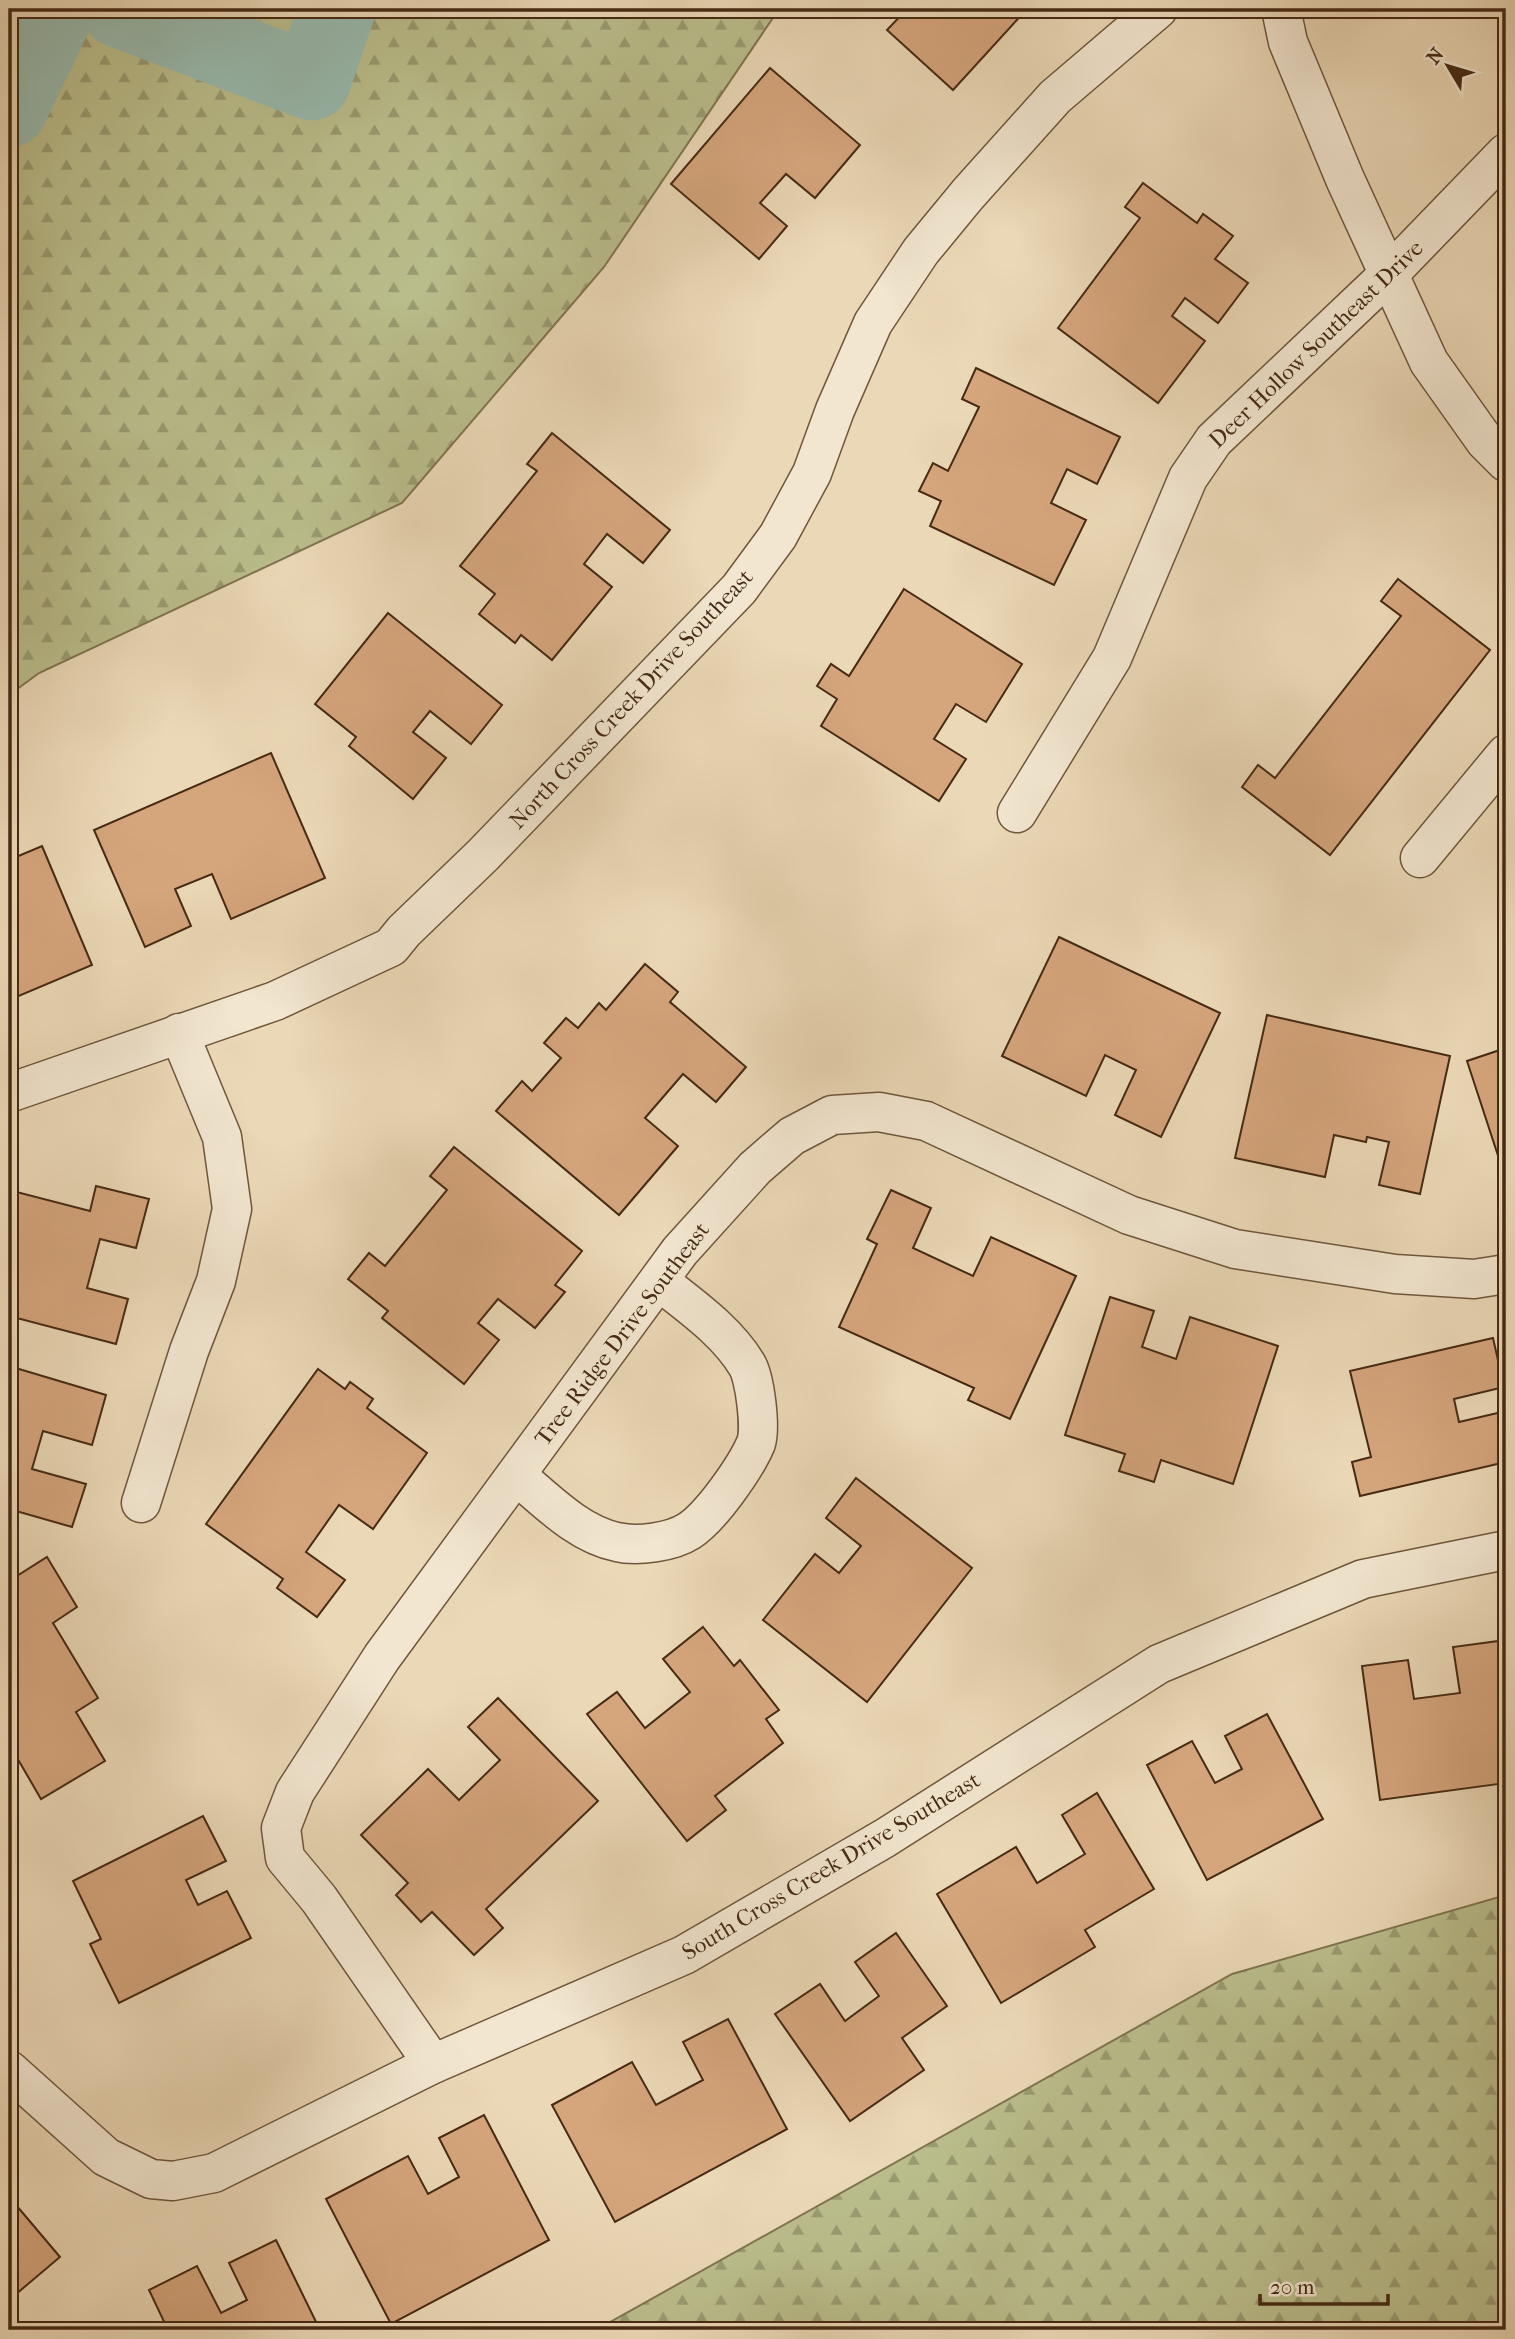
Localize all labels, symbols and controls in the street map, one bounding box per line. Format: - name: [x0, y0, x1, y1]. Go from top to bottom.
- north arrow: [1414, 32, 1484, 102]
- text: N: [1422, 43, 1449, 69]
- street label: Deer Hollow Southeast Drive: [1203, 234, 1429, 454]
- street label: North Cross Creek Drive Southeast: [504, 564, 758, 834]
- street label: Tree Ridge Drive Southeast: [529, 1217, 715, 1451]
- street label: South Cross Creek Drive Southeast: [677, 1766, 985, 1966]
- scale bar: [1260, 2262, 1387, 2306]
- text: 20 m: [1270, 2275, 1315, 2299]

